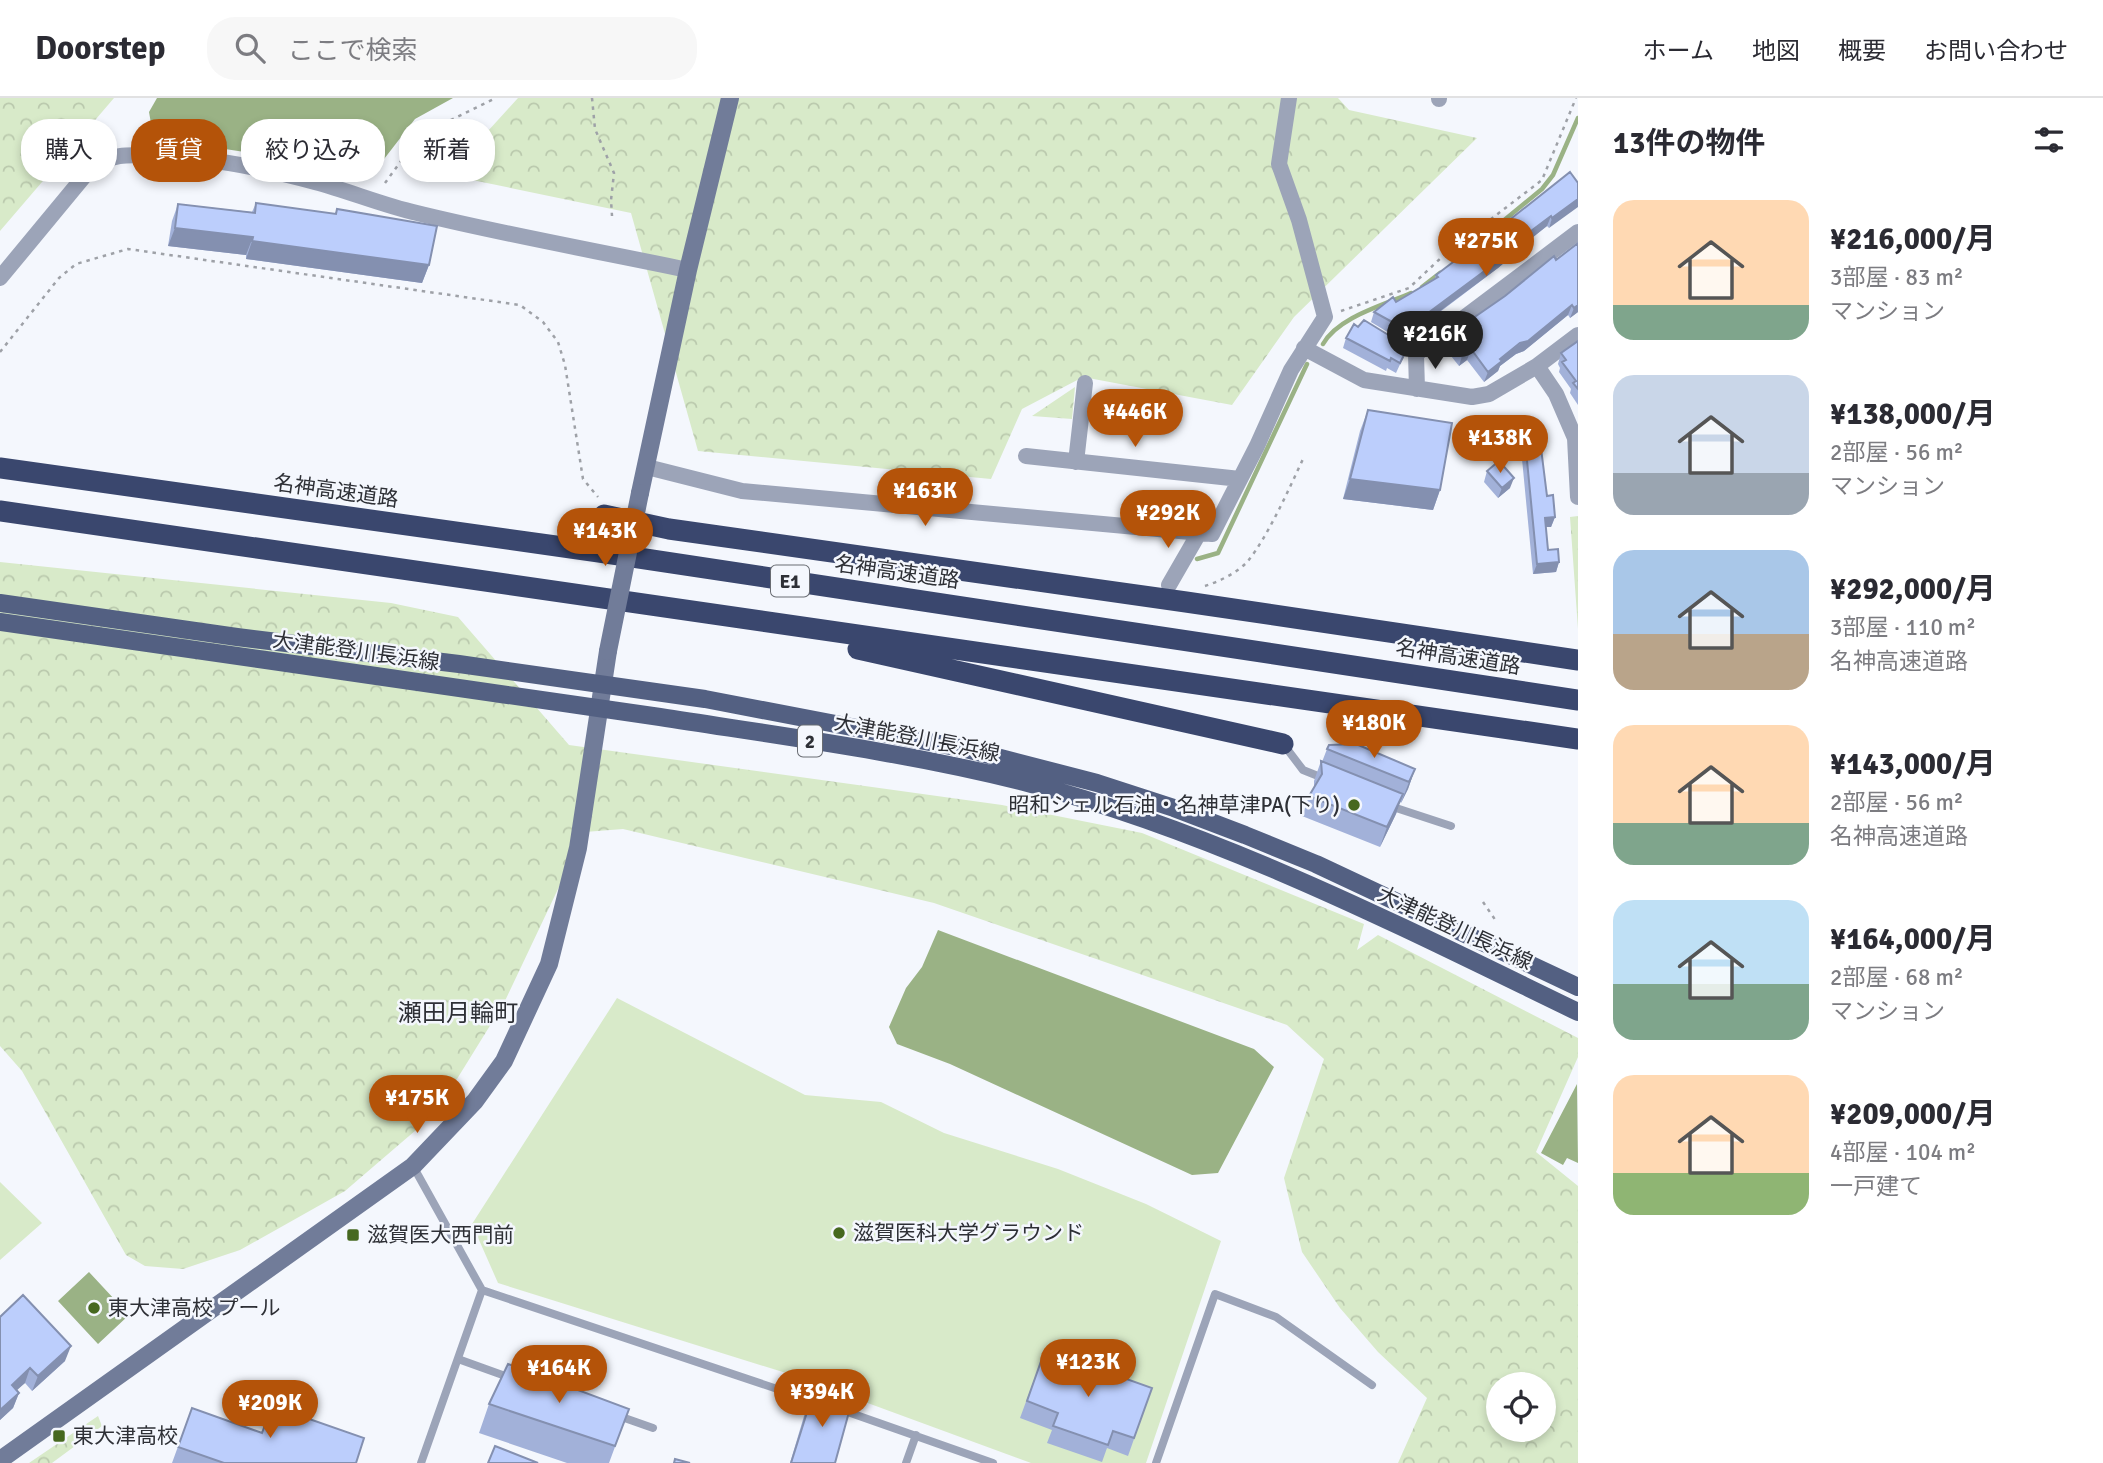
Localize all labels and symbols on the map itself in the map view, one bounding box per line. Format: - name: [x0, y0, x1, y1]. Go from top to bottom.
- pin: ¥275K: [1437, 218, 1535, 278]
- pin: ¥216K: [1386, 312, 1484, 371]
- pin: ¥446K: [1086, 390, 1184, 449]
- pin: ¥138K: [1451, 416, 1549, 475]
- pin: ¥163K: [876, 468, 974, 528]
- street label: 名神高速道路: [272, 469, 400, 513]
- pin: ¥292K: [1119, 490, 1217, 550]
- pin: ¥143K: [556, 508, 654, 568]
- street label: 名神高速道路: [833, 550, 961, 594]
- road number: E1: [771, 566, 809, 596]
- street label: 大津能登川長浜線: [271, 626, 441, 676]
- street label: 名神高速道路: [1394, 634, 1522, 680]
- pin: ¥180K: [1325, 700, 1423, 760]
- street label: 大津能登川長浜線: [832, 709, 1002, 767]
- road number: 2: [798, 726, 822, 756]
- place label: 昭和シェル石油・名神草津PA(下り): [1009, 792, 1340, 818]
- marker: 昭和シェル石油・名神草津PA(下り): [1346, 797, 1362, 813]
- street label: 大津能登川長浜線: [1373, 881, 1537, 975]
- district label: 瀬田月輪町: [398, 998, 518, 1028]
- pin: ¥175K: [368, 1076, 466, 1135]
- place label: 滋賀医科大学グラウンド: [853, 1220, 1084, 1246]
- place label: 滋賀医大西門前: [367, 1222, 514, 1248]
- marker: 滋賀医科大学グラウンド: [831, 1225, 847, 1241]
- marker: 滋賀医大西門前: [345, 1227, 361, 1243]
- place label: 東大津高校 プール: [108, 1295, 281, 1321]
- marker: 東大津高校 プール: [86, 1300, 102, 1316]
- pin: ¥123K: [1039, 1340, 1137, 1399]
- pin: ¥164K: [510, 1346, 608, 1405]
- pin: ¥394K: [773, 1370, 871, 1429]
- pin: ¥209K: [221, 1380, 319, 1440]
- place label: 東大津高校: [73, 1423, 178, 1449]
- marker: 東大津高校: [51, 1428, 67, 1444]

